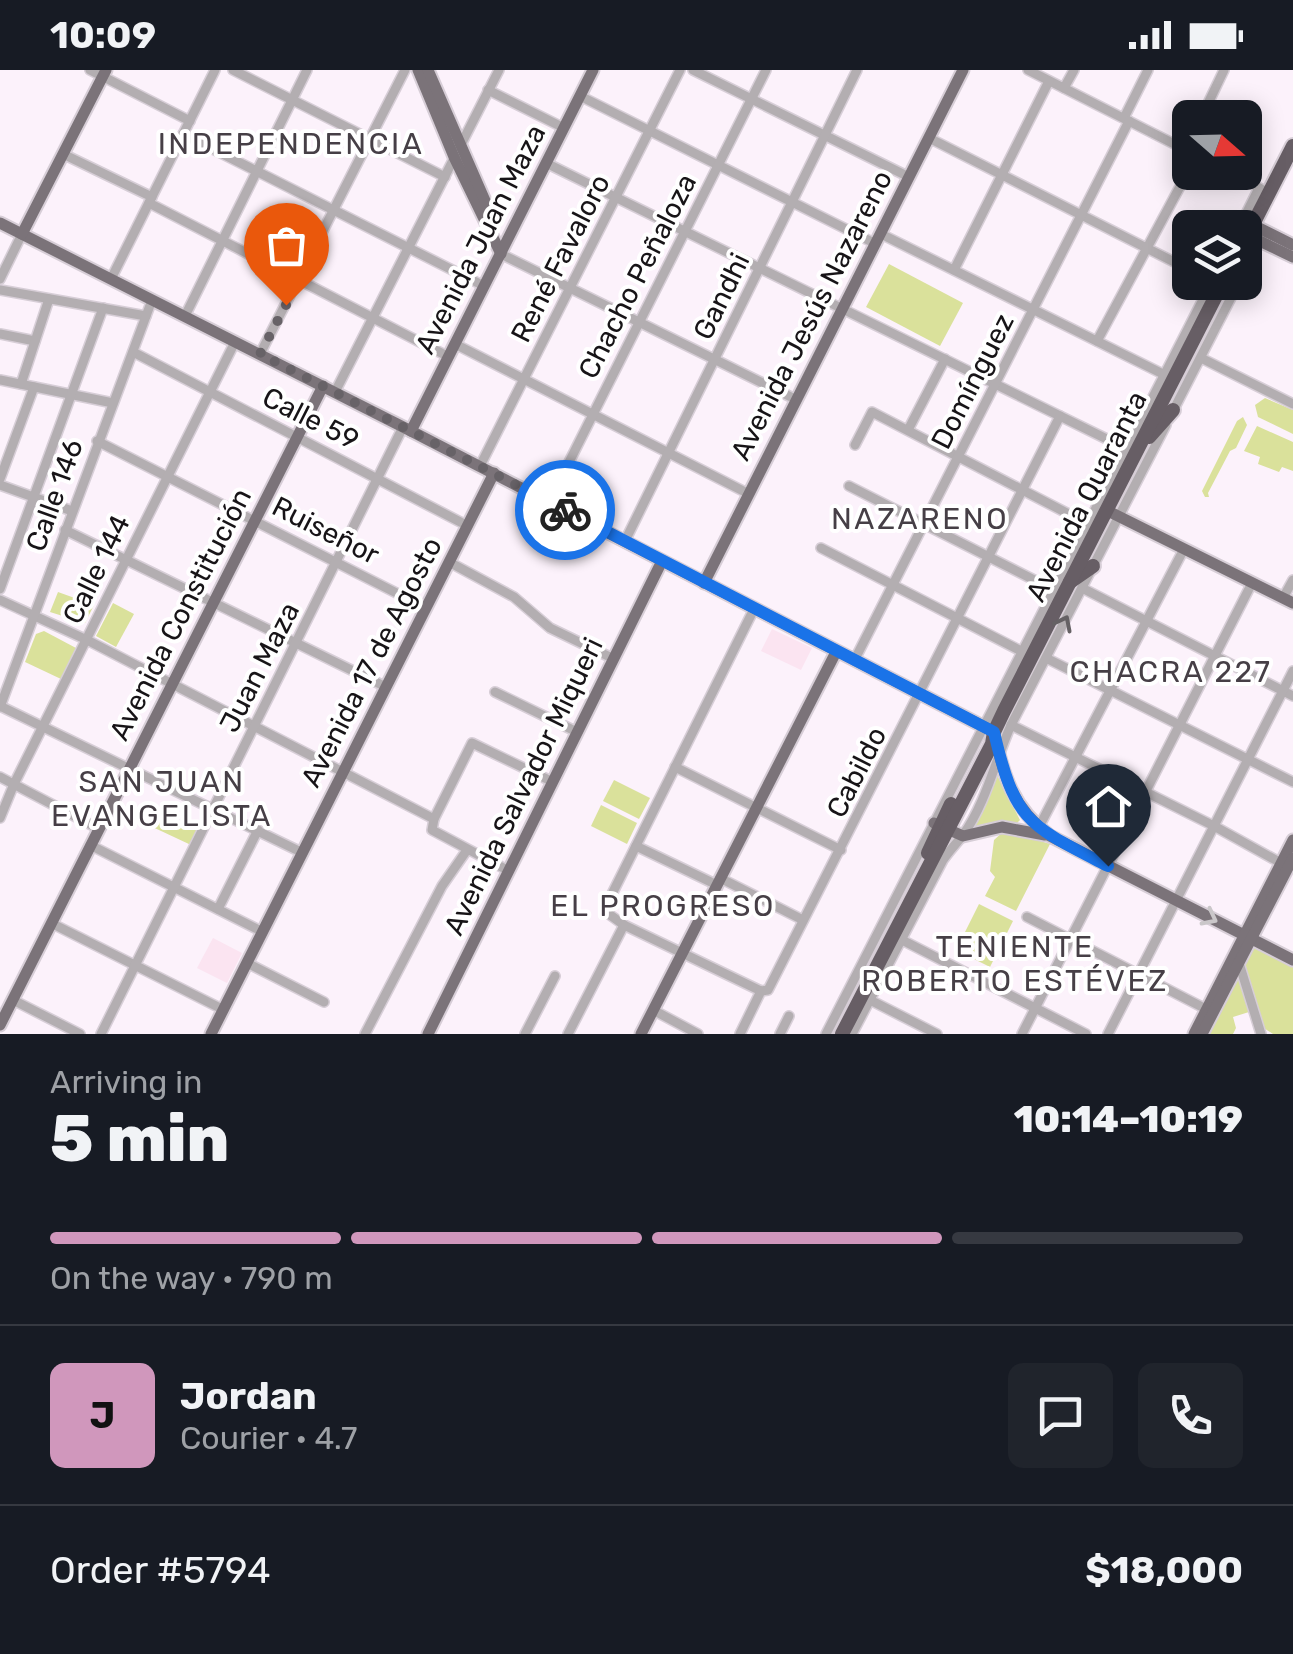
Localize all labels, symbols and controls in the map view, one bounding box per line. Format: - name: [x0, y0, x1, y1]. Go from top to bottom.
- text: 10:09: [50, 12, 156, 58]
- north arrow: [1172, 100, 1262, 190]
- map controls: [1172, 100, 1262, 300]
- street label: Avenida Juan Maza: [408, 119, 552, 359]
- district label: INDEPENDENCIA: [158, 126, 424, 162]
- street label: Avenida Jesús Nazareno: [724, 165, 899, 466]
- street label: René Favaloro: [504, 169, 617, 348]
- street label: Chacho Peñaloza: [572, 169, 703, 384]
- pin: [244, 203, 329, 306]
- button: layers: [1172, 210, 1262, 300]
- icon: bag: [259, 218, 314, 273]
- street label: Gandhi: [686, 248, 756, 345]
- street label: Domínguez: [924, 308, 1021, 454]
- street label: Calle 59: [257, 380, 364, 457]
- street label: Avenida Quaranta: [1019, 386, 1154, 607]
- street label: Calle 146: [19, 435, 90, 556]
- courier: [515, 460, 615, 560]
- street label: Avenida Constitución: [103, 483, 258, 746]
- icon: bike: [538, 483, 593, 538]
- street label: Ruiseñor: [267, 489, 385, 572]
- district label: NAZARENO: [831, 501, 1009, 537]
- street label: Calle 144: [56, 509, 137, 629]
- street label: Avenida 17 de Agosto: [294, 532, 449, 793]
- street label: Juan Maza: [213, 597, 306, 738]
- one-way arrow: [1052, 615, 1071, 633]
- street label: Avenida Salvador Miqueri: [437, 632, 610, 940]
- district label: CHACRA 227: [1069, 654, 1273, 690]
- street label: Cabildo: [820, 721, 893, 823]
- district label: SAN JUAN EVANGELISTA: [51, 764, 273, 834]
- pin: [1066, 764, 1151, 867]
- icon: home: [1081, 779, 1136, 834]
- district label: EL PROGRESO: [550, 888, 776, 924]
- one-way arrow: [1199, 906, 1217, 925]
- district label: TENIENTE ROBERTO ESTÉVEZ: [861, 929, 1169, 999]
- text: Arriving in: [50, 1063, 202, 1101]
- text: 10:14–10:19: [1014, 1096, 1243, 1142]
- text: 5 min: [50, 1100, 229, 1177]
- text: On the way · 790 m: [50, 1259, 333, 1297]
- button: chat: [1008, 1363, 1113, 1468]
- button: phone: [1138, 1363, 1243, 1468]
- text: Jordan: [180, 1373, 317, 1419]
- text: J: [90, 1392, 115, 1438]
- text: Courier · 4.7: [180, 1419, 357, 1457]
- text: Order #5794: [50, 1547, 271, 1593]
- text: $18,000: [1085, 1547, 1243, 1593]

